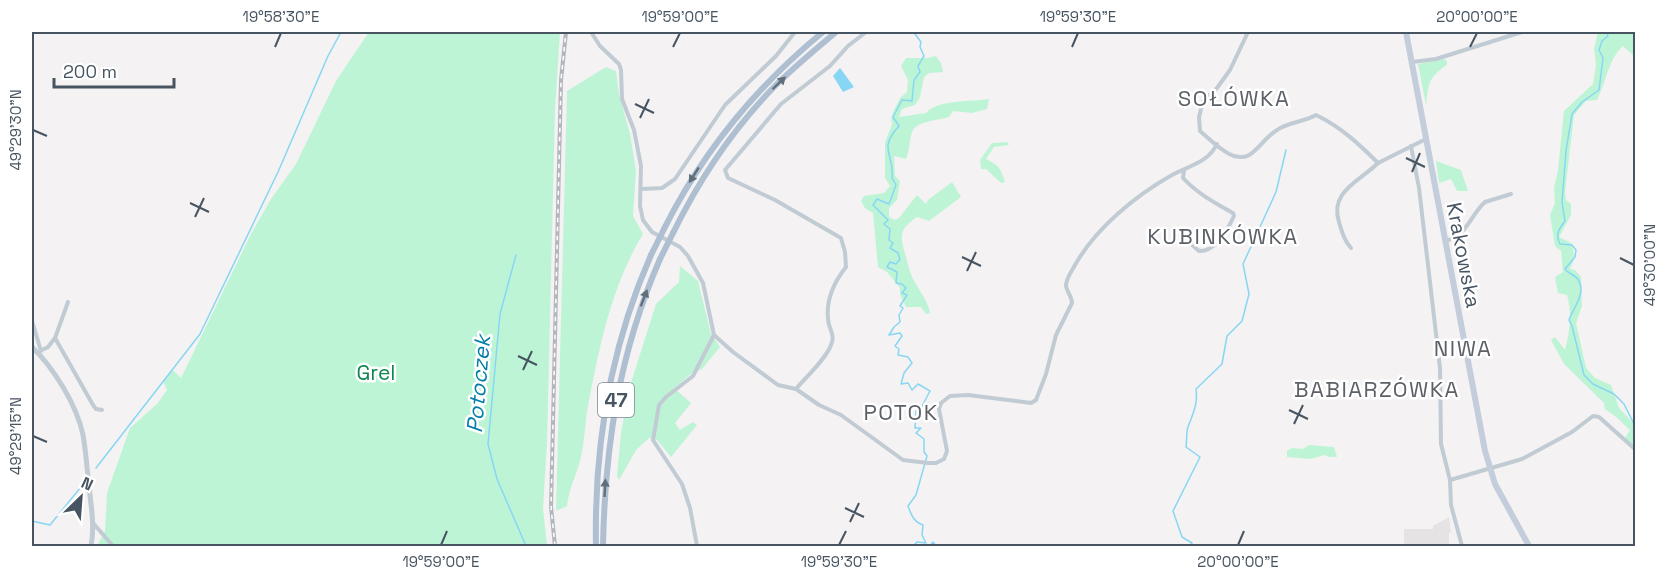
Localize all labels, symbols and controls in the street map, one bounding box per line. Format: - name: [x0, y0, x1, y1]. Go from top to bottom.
- text: 19°58'30"E: [243, 7, 319, 26]
- text: 19°59'00"E: [641, 7, 719, 26]
- text: 19°59'30"E: [1040, 7, 1116, 26]
- text: 20°00'00"E: [1436, 7, 1518, 26]
- scale bar: [54, 51, 174, 89]
- text: 200 m: [63, 60, 117, 83]
- one-way arrow: [771, 76, 786, 90]
- district label: SOŁÓWKA: [1178, 84, 1290, 112]
- text: 49°29'30"N: [6, 89, 25, 171]
- one-way arrow: [688, 167, 699, 184]
- street label: Krakowska: [1441, 200, 1487, 310]
- district label: KUBINKÓWKA: [1147, 222, 1299, 250]
- text: 49°30'00"N: [1640, 224, 1659, 306]
- one-way arrow: [639, 288, 649, 306]
- water label: Potoczek: [460, 332, 496, 434]
- district label: NIWA: [1434, 334, 1492, 362]
- park label: Grel: [357, 359, 395, 386]
- district label: BABIARZÓWKA: [1294, 375, 1460, 403]
- road number: 47: [598, 383, 634, 417]
- text: 49°29'15"N: [6, 397, 25, 475]
- district label: POTOK: [863, 398, 939, 426]
- north arrow: [51, 467, 111, 527]
- text: N: [78, 472, 96, 496]
- one-way arrow: [601, 479, 610, 498]
- text: 19°59'00"E: [402, 552, 480, 571]
- text: 19°59'30"E: [801, 552, 877, 571]
- text: 20°00'00"E: [1197, 552, 1279, 571]

